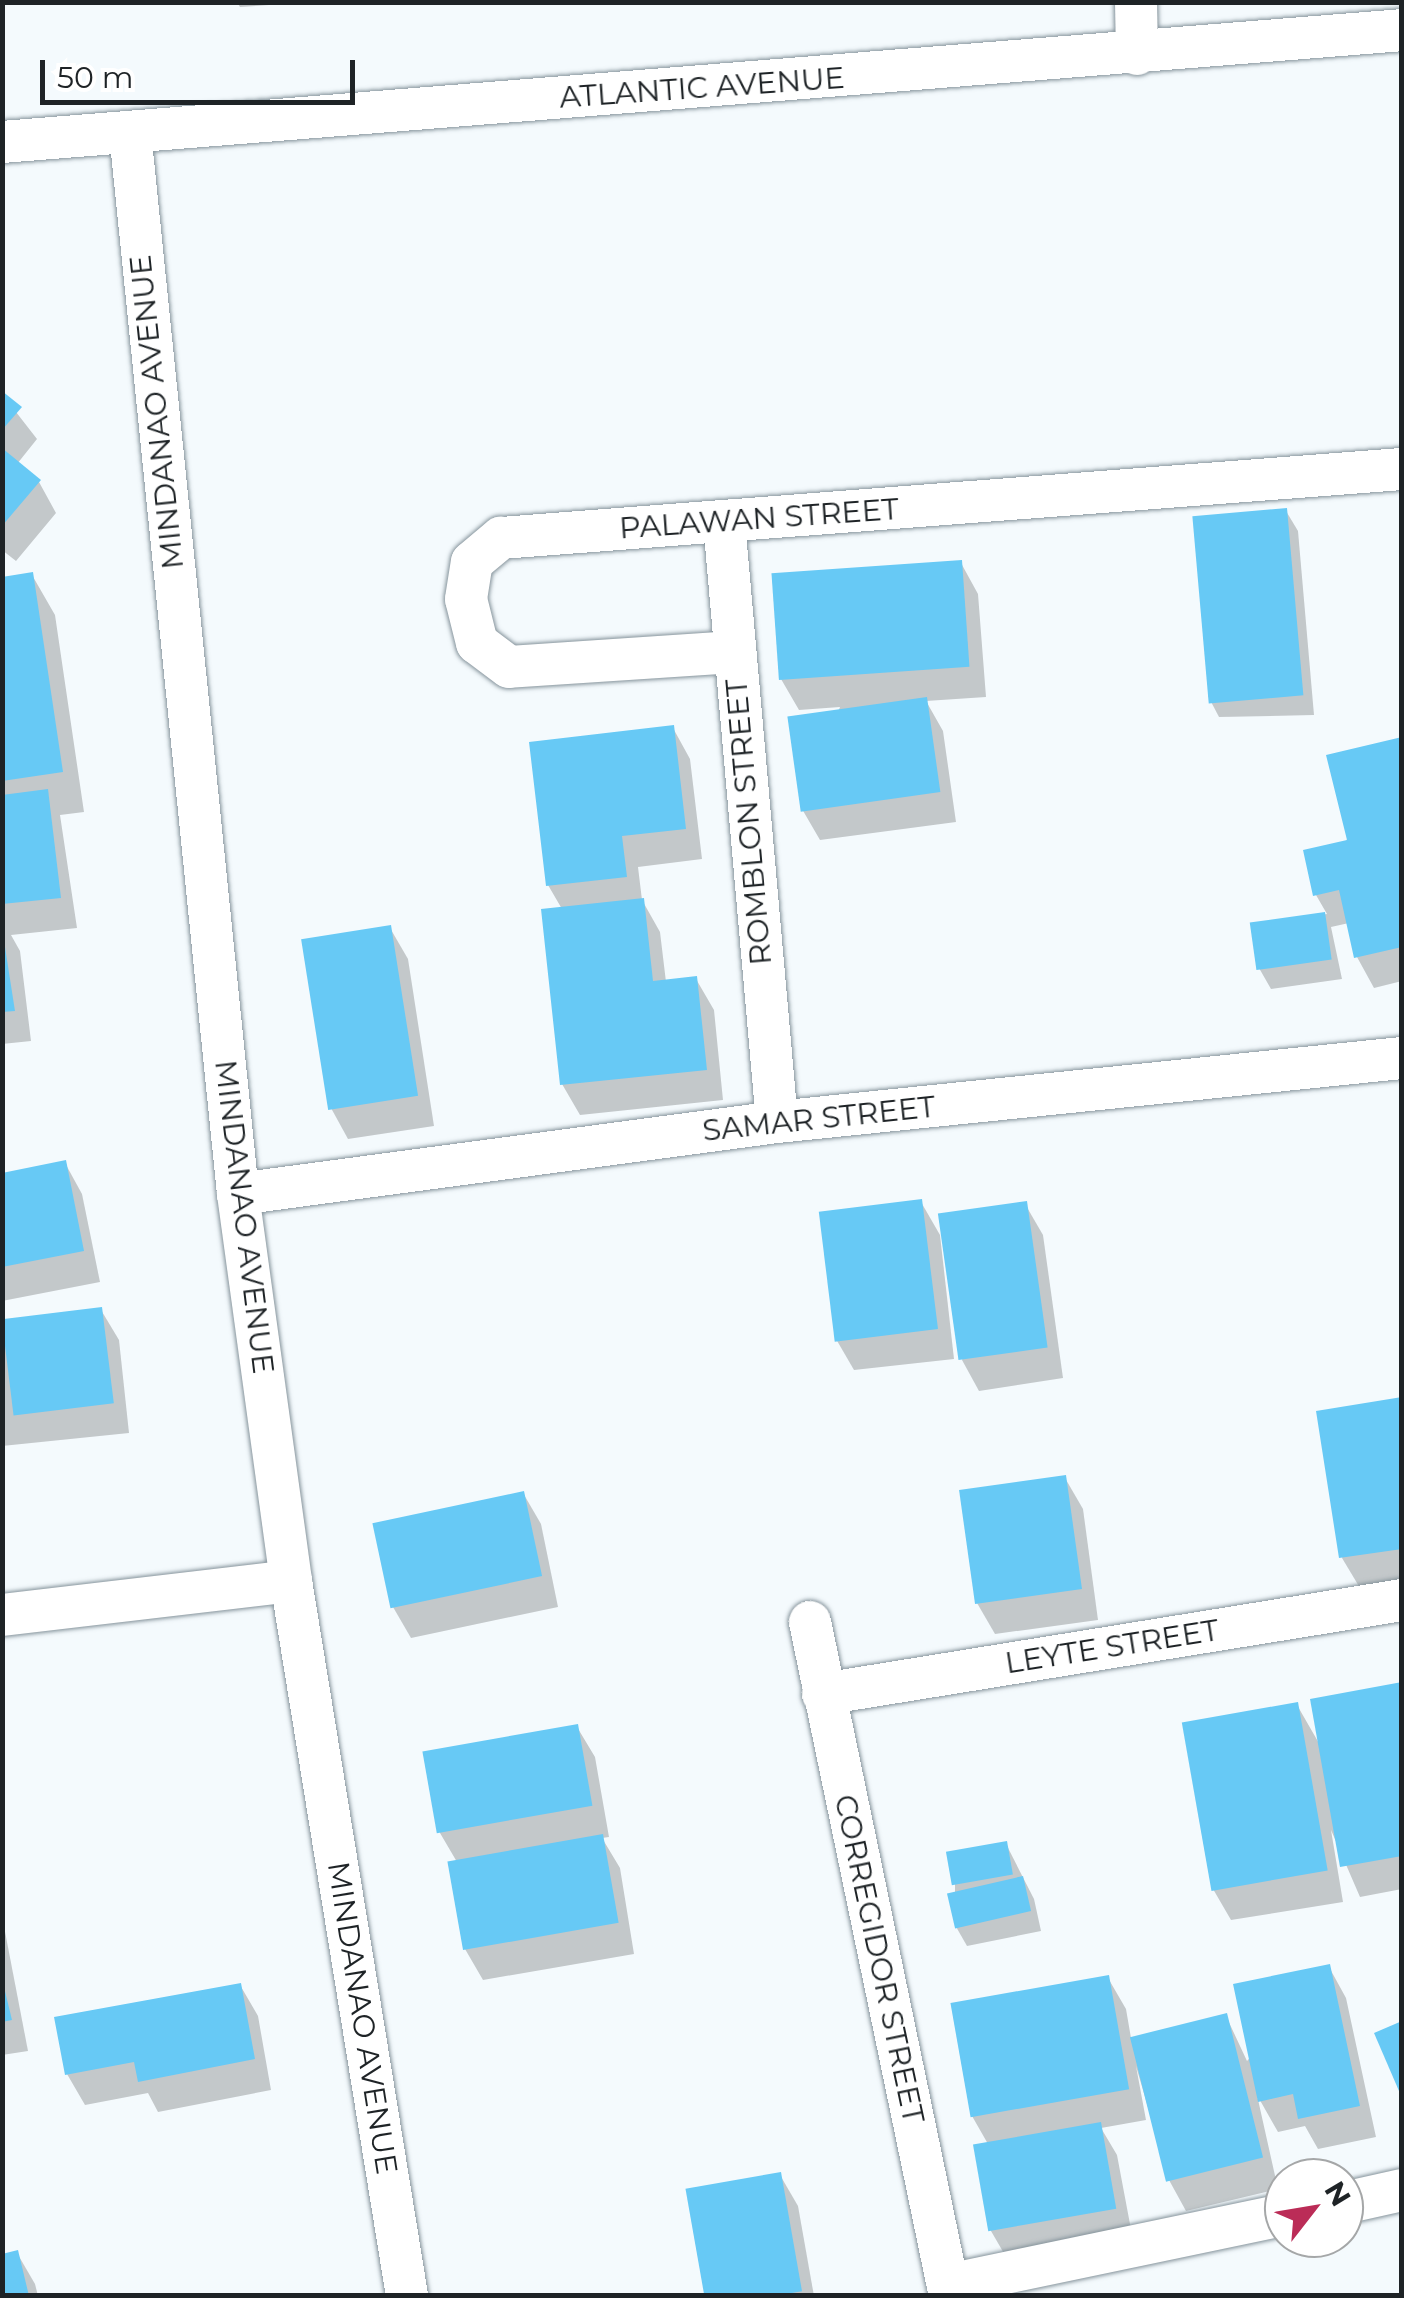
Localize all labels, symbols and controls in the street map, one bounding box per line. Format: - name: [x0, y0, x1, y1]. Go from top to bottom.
- scale bar: [45, 40, 360, 102]
- text: 50 m: [57, 59, 134, 96]
- street label: ATLANTIC AVENUE: [558, 60, 846, 116]
- street label: MINDANAO AVENUE: [123, 253, 191, 571]
- street label: PALAWAN STREET: [618, 491, 900, 547]
- street label: ROMBLON STREET: [719, 677, 779, 967]
- street label: MINDANAO AVENUE: [207, 1058, 281, 1376]
- street label: SAMAR STREET: [701, 1089, 937, 1149]
- street label: LEYTE STREET: [1003, 1612, 1221, 1682]
- street label: CORREGIDOR STREET: [827, 1791, 931, 2127]
- street label: MINDANAO AVENUE: [320, 1859, 404, 2177]
- north arrow: [1264, 2158, 1364, 2258]
- text: N: [1318, 2175, 1358, 2212]

